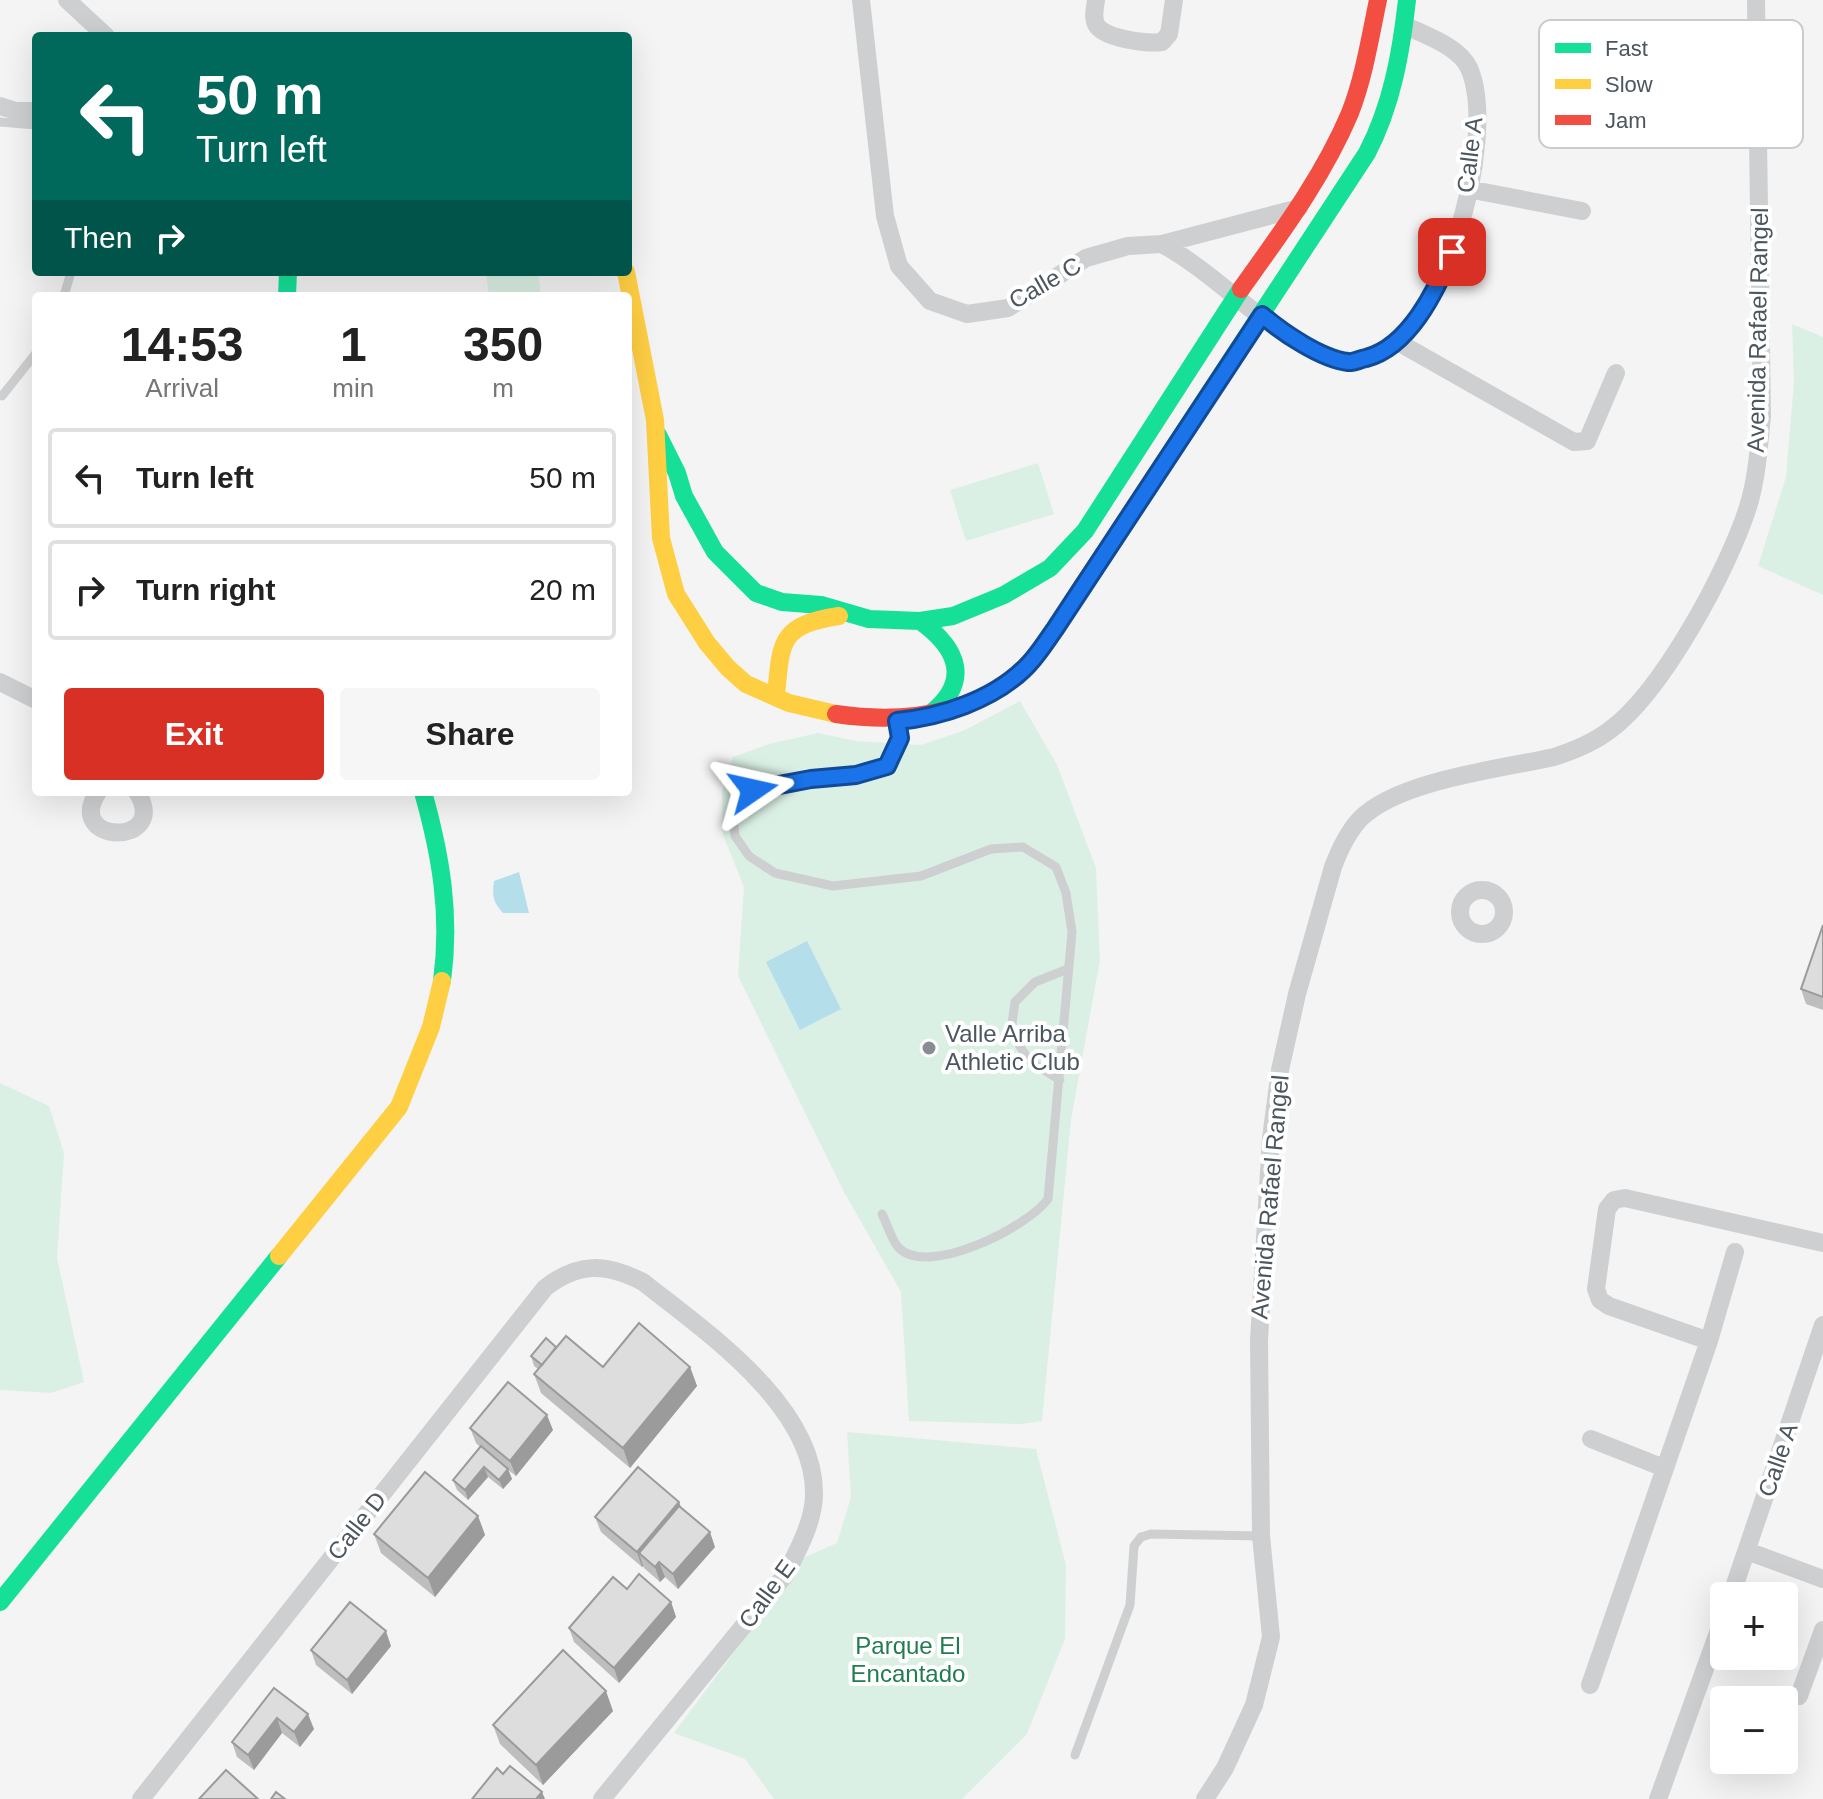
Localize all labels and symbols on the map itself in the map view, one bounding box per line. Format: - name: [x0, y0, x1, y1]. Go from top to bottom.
- legend: [1539, 20, 1803, 148]
- text: Fast: [1605, 36, 1648, 61]
- text: Slow: [1605, 72, 1653, 97]
- text: Jam: [1605, 108, 1647, 133]
- street label: Calle A: [1451, 116, 1488, 194]
- street label: Avenida Rafael Rangel: [1742, 207, 1773, 453]
- pin: [1418, 218, 1486, 286]
- street label: Calle C: [1004, 251, 1086, 314]
- position arrow: [711, 748, 795, 832]
- place label: Valle Arriba Athletic Club: [945, 1020, 1080, 1075]
- marker: Valle Arriba Athletic Club: [920, 1039, 938, 1057]
- street label: Avenida Rafael Rangel: [1245, 1074, 1294, 1320]
- street label: Calle A: [1752, 1419, 1803, 1500]
- street label: Calle D: [322, 1486, 391, 1565]
- street label: Calle E: [733, 1554, 800, 1633]
- park label: Parque El Encantado: [851, 1632, 965, 1687]

